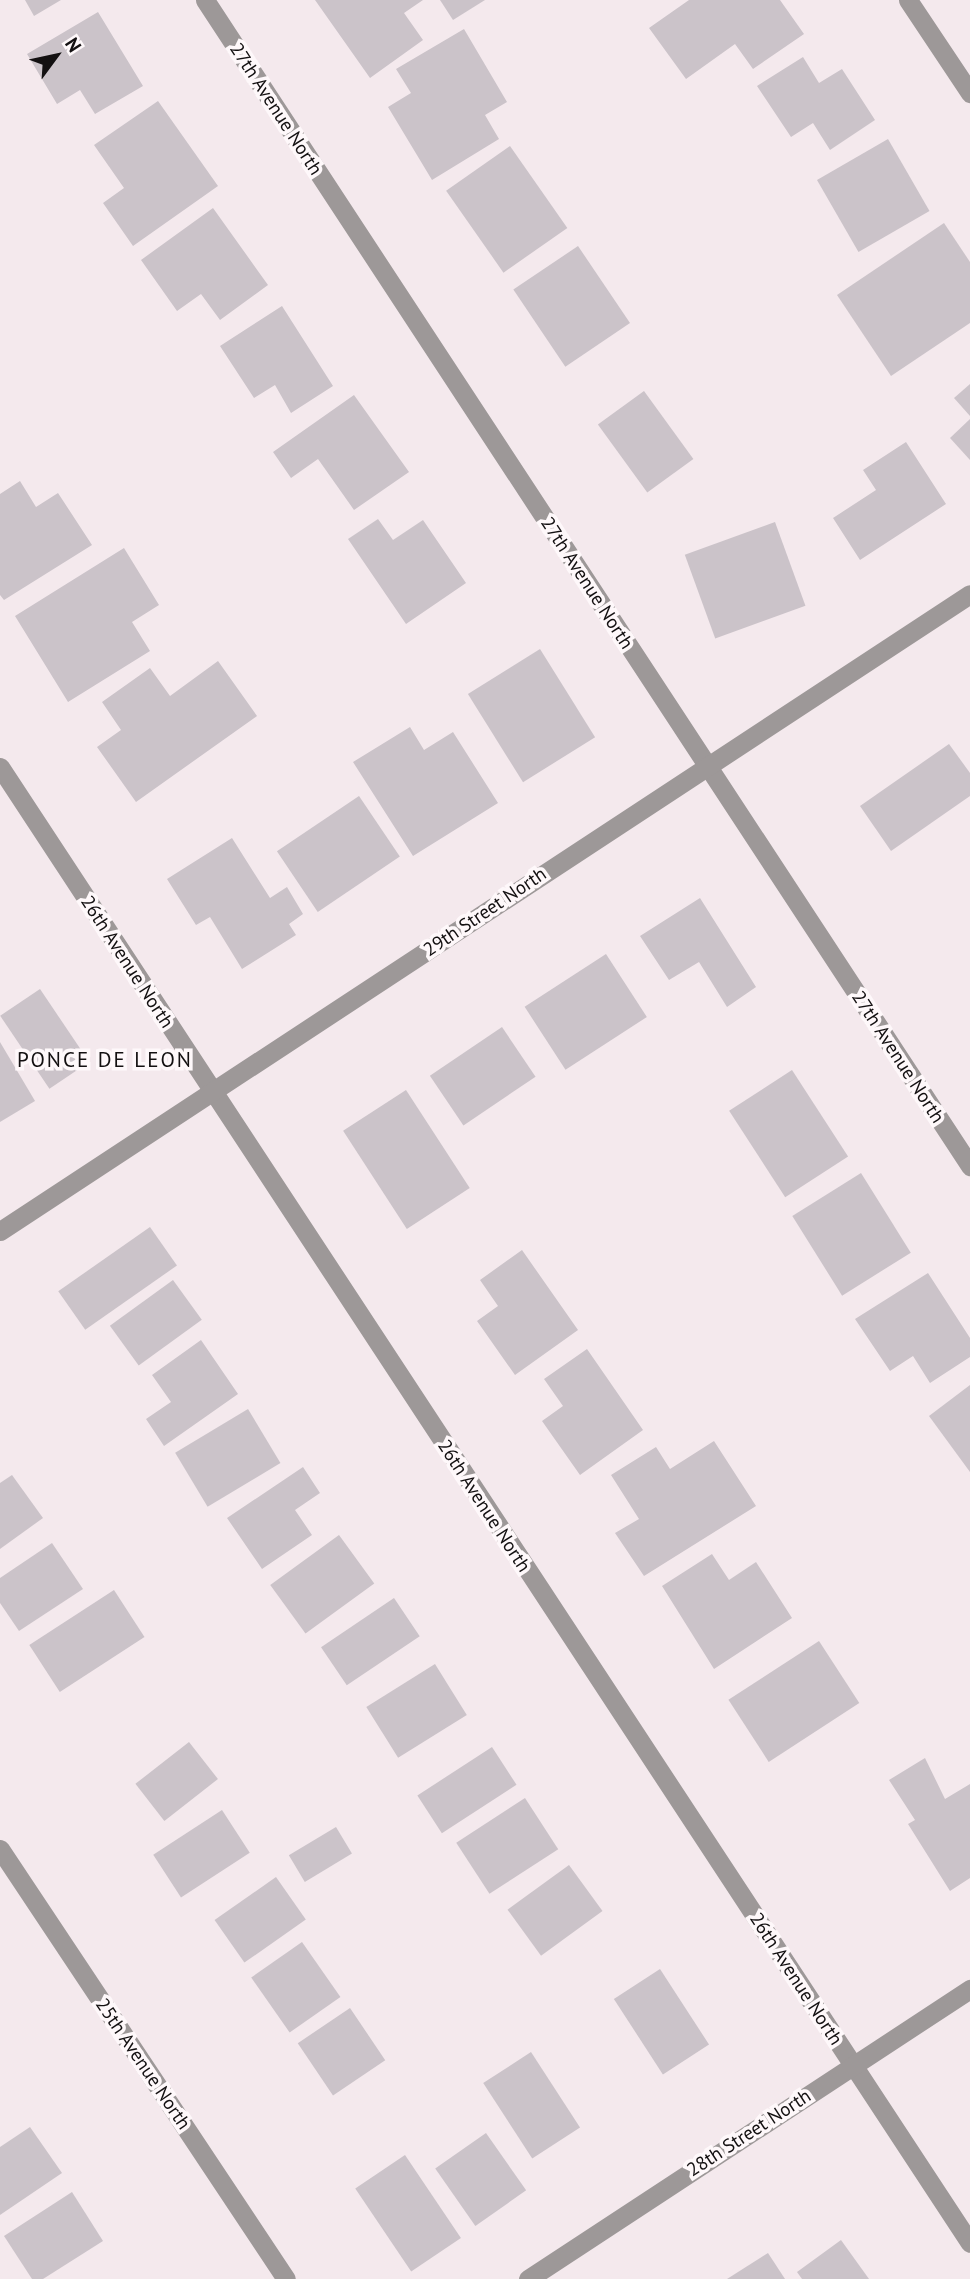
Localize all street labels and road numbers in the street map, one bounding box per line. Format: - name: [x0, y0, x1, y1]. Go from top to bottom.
- street label: 27th Avenue North: [225, 38, 327, 180]
- street label: 27th Avenue North: [536, 512, 638, 654]
- street label: 29th Street North: [419, 863, 551, 961]
- street label: 26th Avenue North: [76, 891, 178, 1033]
- street label: 27th Avenue North: [847, 986, 949, 1128]
- street label: 26th Avenue North: [433, 1435, 535, 1577]
- street label: 26th Avenue North: [745, 1908, 847, 2050]
- street label: 25th Avenue North: [91, 1994, 195, 2134]
- street label: 28th Street North: [683, 2084, 815, 2182]

